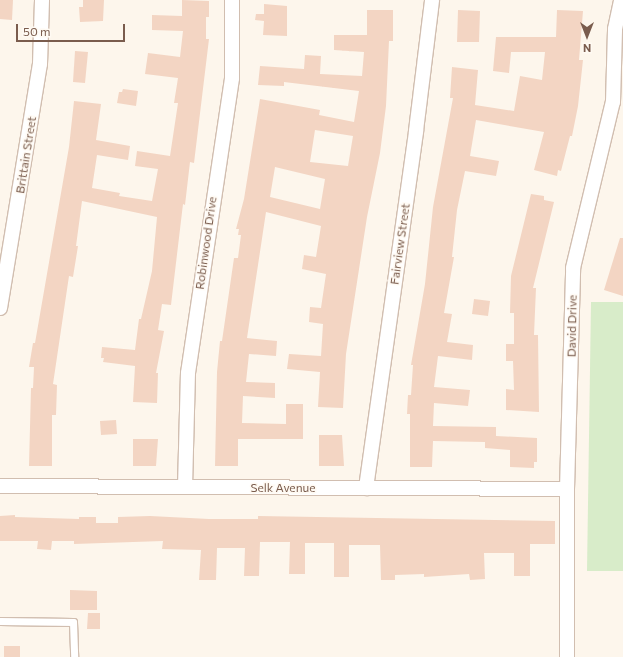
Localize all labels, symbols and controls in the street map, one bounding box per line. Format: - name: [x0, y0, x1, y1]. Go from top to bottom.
- scale bar: [18, 16, 127, 42]
- north arrow: [567, 16, 607, 56]
- text: 50 m: [23, 24, 51, 38]
- text: N: [583, 42, 591, 55]
- street label: Brittain Street: [13, 115, 39, 195]
- street label: Robinwood Drive: [192, 196, 220, 290]
- street label: Fairview Street: [387, 202, 413, 286]
- street label: David Drive: [564, 295, 580, 357]
- street label: Selk Avenue: [250, 481, 316, 495]

